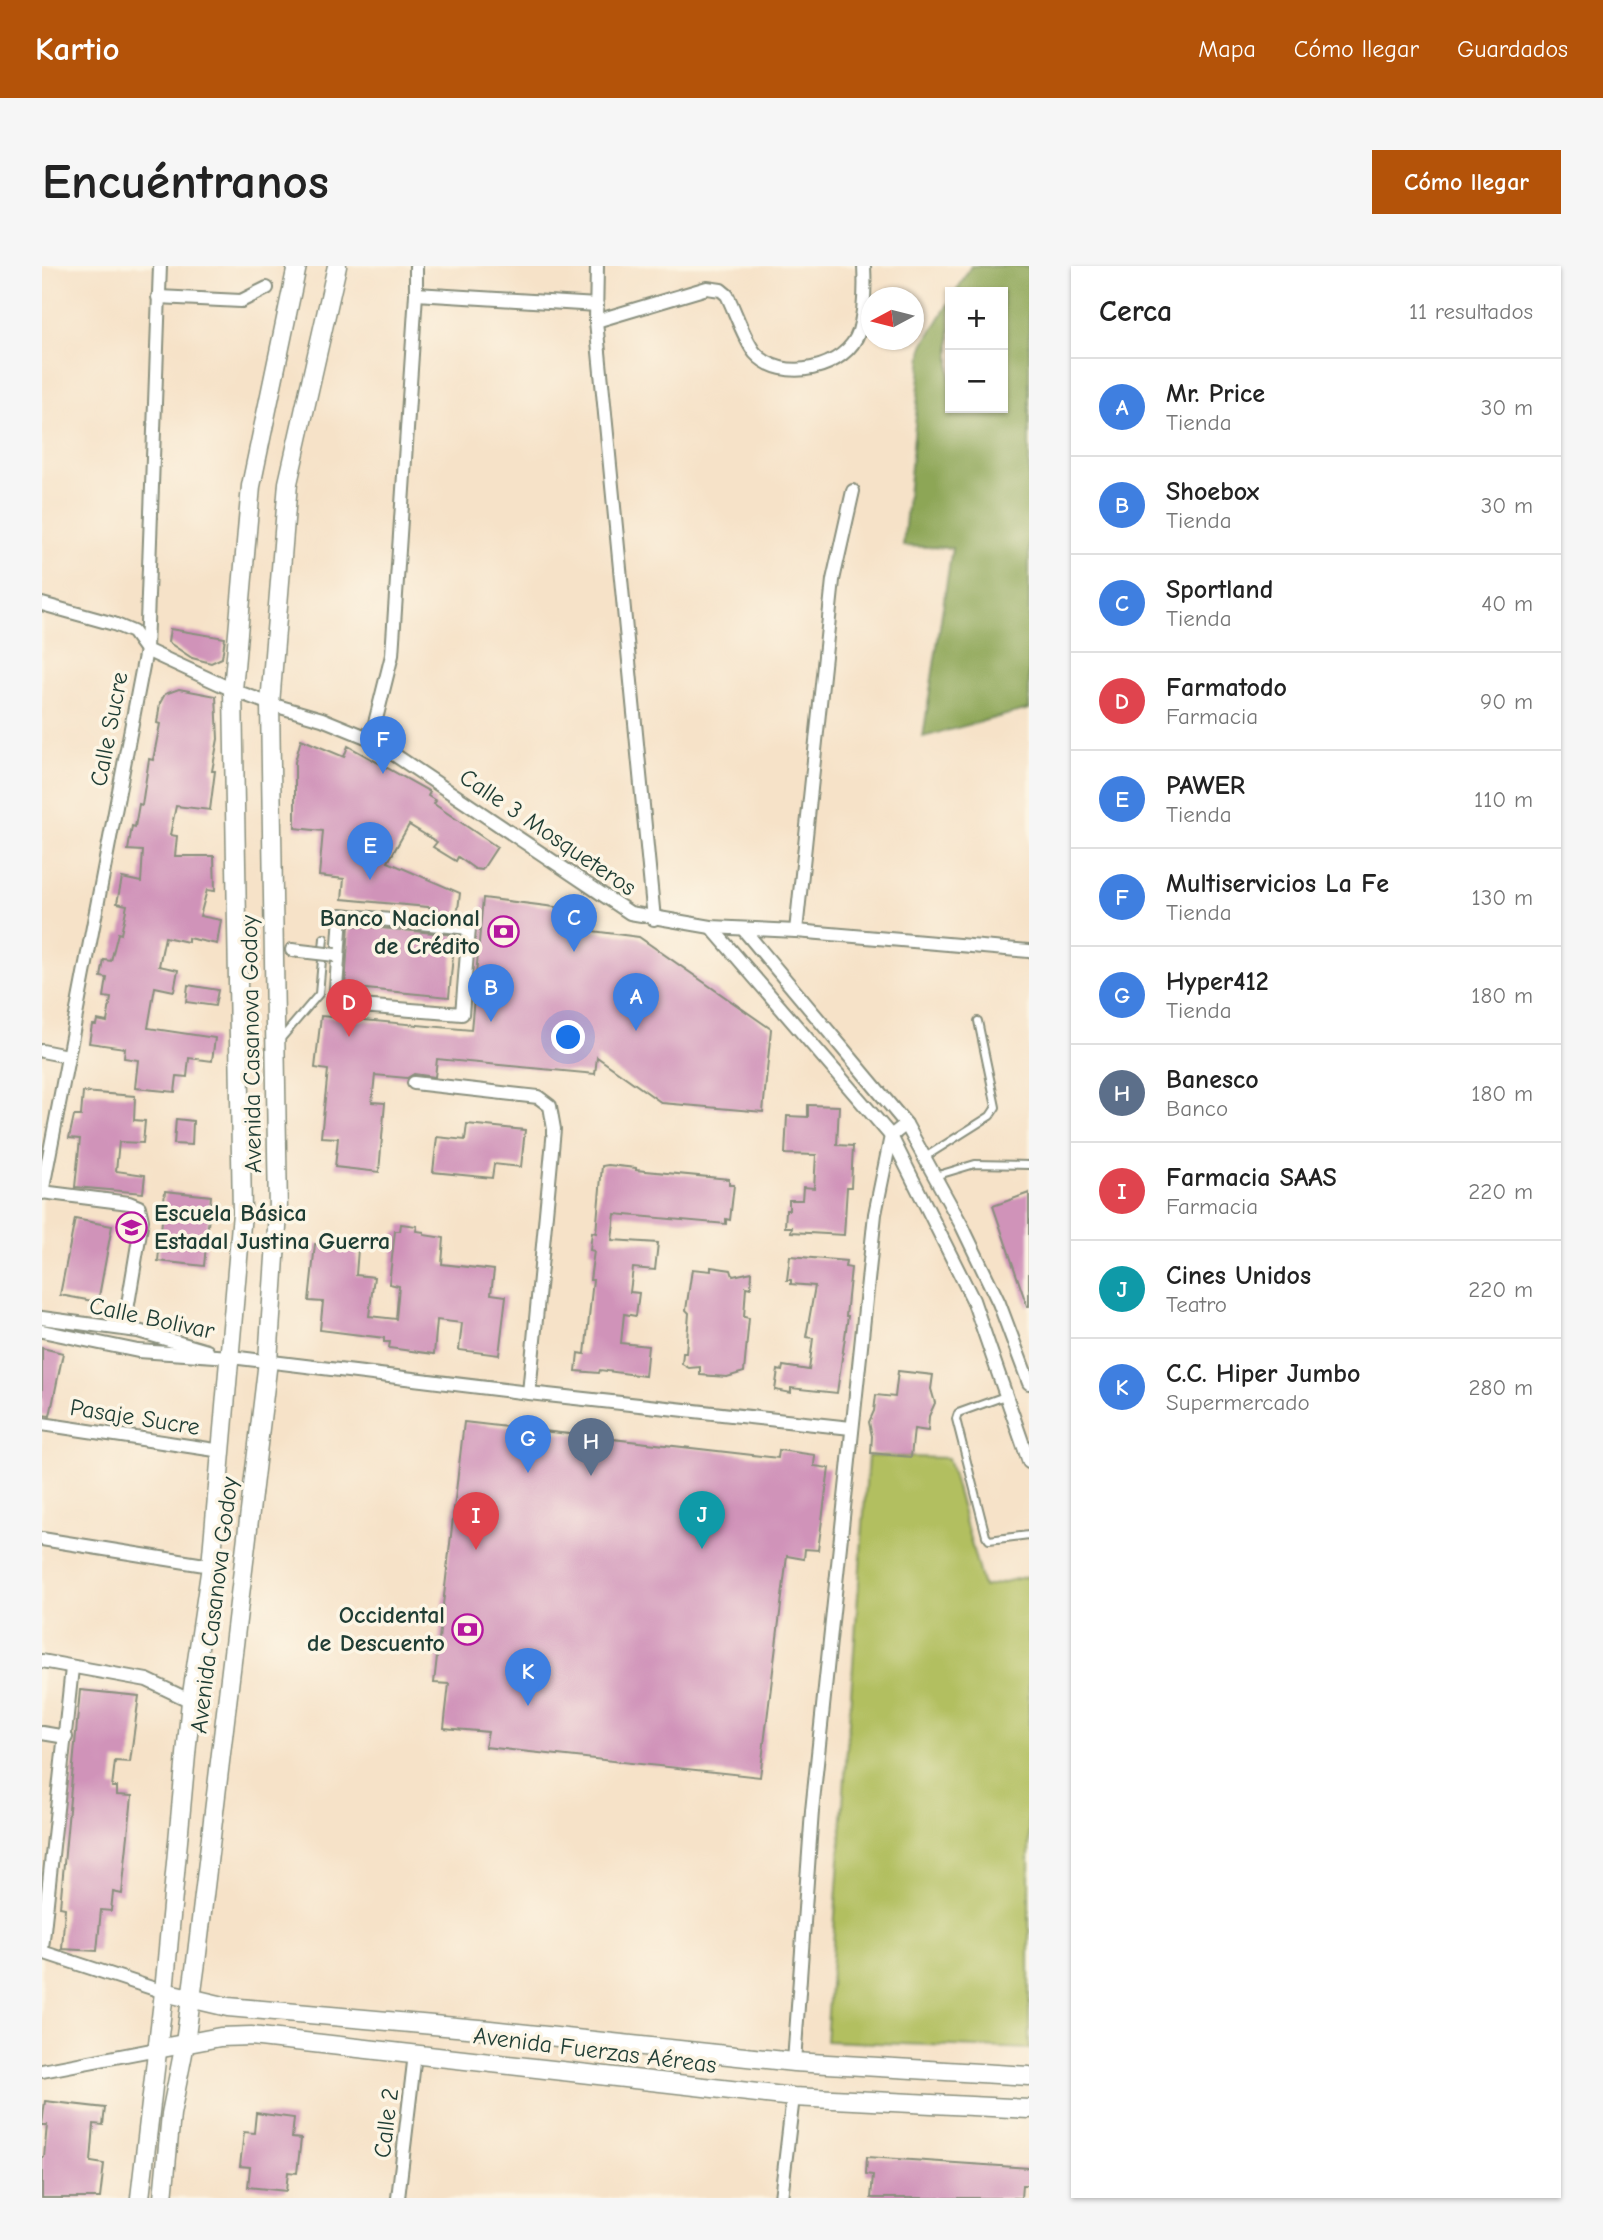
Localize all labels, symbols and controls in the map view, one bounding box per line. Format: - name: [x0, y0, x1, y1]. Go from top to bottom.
- text: Kartio: [35, 30, 120, 68]
- text: Mapa: [1198, 35, 1256, 63]
- text: Cómo llegar: [1294, 35, 1419, 63]
- text: Guardados: [1457, 35, 1568, 63]
- button: Cómo llegar: [1372, 150, 1561, 214]
- text: Encuéntranos: [42, 154, 329, 210]
- north arrow: [861, 287, 924, 350]
- map controls: [945, 287, 1008, 413]
- button: +: [945, 287, 1008, 350]
- text: Cerca: [1099, 294, 1172, 329]
- text: 11 resultados: [1409, 298, 1533, 325]
- button: −: [945, 350, 1008, 413]
- text: Mr. Price: [1166, 379, 1265, 409]
- text: A: [1116, 394, 1128, 421]
- text: 30 m: [1481, 394, 1533, 421]
- text: Tienda: [1166, 409, 1232, 436]
- text: Shoebox: [1166, 477, 1259, 507]
- text: B: [1115, 492, 1129, 519]
- text: 30 m: [1481, 492, 1533, 519]
- text: Tienda: [1166, 507, 1232, 534]
- text: Sportland: [1166, 575, 1273, 605]
- text: C: [1115, 590, 1129, 617]
- text: 40 m: [1481, 590, 1533, 617]
- text: Tienda: [1166, 605, 1232, 632]
- street label: Calle Sucre: [84, 669, 134, 789]
- text: Farmatodo: [1166, 673, 1287, 703]
- text: D: [1115, 688, 1129, 715]
- text: 90 m: [1480, 688, 1533, 715]
- text: Farmacia: [1166, 703, 1258, 730]
- pin: F: [360, 716, 406, 774]
- street label: Calle 3 Mosqueteros: [454, 763, 642, 901]
- text: PAWER: [1166, 771, 1245, 801]
- text: E: [1115, 786, 1129, 813]
- text: 110 m: [1474, 786, 1533, 813]
- text: Tienda: [1166, 801, 1232, 828]
- pin: E: [347, 822, 393, 880]
- text: Multiservicios La Fe: [1166, 869, 1389, 899]
- text: F: [1115, 884, 1129, 911]
- text: 130 m: [1472, 884, 1533, 911]
- pin: C: [551, 894, 597, 952]
- text: Tienda: [1166, 899, 1232, 926]
- place label: Banco Nacional de Crédito: [320, 904, 480, 960]
- street label: Avenida Casanova Godoy: [235, 914, 267, 1173]
- bank icon: Banco Nacional de Crédito: [486, 915, 520, 949]
- pin: B: [468, 964, 514, 1022]
- text: Hyper412: [1166, 967, 1269, 997]
- pin: A: [613, 973, 659, 1031]
- pin: D: [326, 979, 372, 1037]
- text: G: [1114, 982, 1130, 1009]
- text: 180 m: [1471, 982, 1533, 1009]
- text: Tienda: [1166, 997, 1232, 1024]
- your location: [551, 1020, 585, 1054]
- text: Banesco: [1166, 1065, 1259, 1095]
- text: H: [1114, 1080, 1130, 1107]
- text: 180 m: [1471, 1080, 1533, 1107]
- text: Banco: [1166, 1095, 1228, 1122]
- text: Farmacia SAAS: [1166, 1163, 1337, 1193]
- text: I: [1117, 1178, 1127, 1205]
- text: 220 m: [1468, 1178, 1533, 1205]
- text: Farmacia: [1166, 1193, 1258, 1220]
- place label: Escuela Básica Estadal Justina Guerra: [154, 1199, 390, 1255]
- school or university icon: Escuela Básica Estadal Justina Guerra: [114, 1210, 148, 1244]
- text: Cines Unidos: [1166, 1261, 1311, 1291]
- text: J: [1117, 1276, 1127, 1303]
- text: 220 m: [1468, 1276, 1533, 1303]
- street label: Calle Bolivar: [87, 1291, 218, 1345]
- text: Teatro: [1166, 1291, 1227, 1318]
- text: C.C. Hiper Jumbo: [1166, 1359, 1360, 1389]
- text: K: [1116, 1374, 1128, 1401]
- text: 280 m: [1468, 1374, 1533, 1401]
- text: Supermercado: [1166, 1389, 1310, 1416]
- street label: Pasaje Sucre: [68, 1393, 202, 1441]
- pin: G: [505, 1415, 551, 1473]
- pin: H: [568, 1418, 614, 1476]
- street label: Avenida Casanova Godoy: [184, 1475, 244, 1735]
- pin: J: [679, 1491, 725, 1549]
- pin: I: [453, 1492, 499, 1550]
- place label: Occidental de Descuento: [307, 1601, 445, 1657]
- bank icon: Occidental de Descuento: [451, 1612, 485, 1646]
- pin: K: [505, 1648, 551, 1706]
- street label: Avenida Fuerzas Aéreas: [472, 2021, 718, 2079]
- street label: Calle 2: [368, 2086, 404, 2160]

